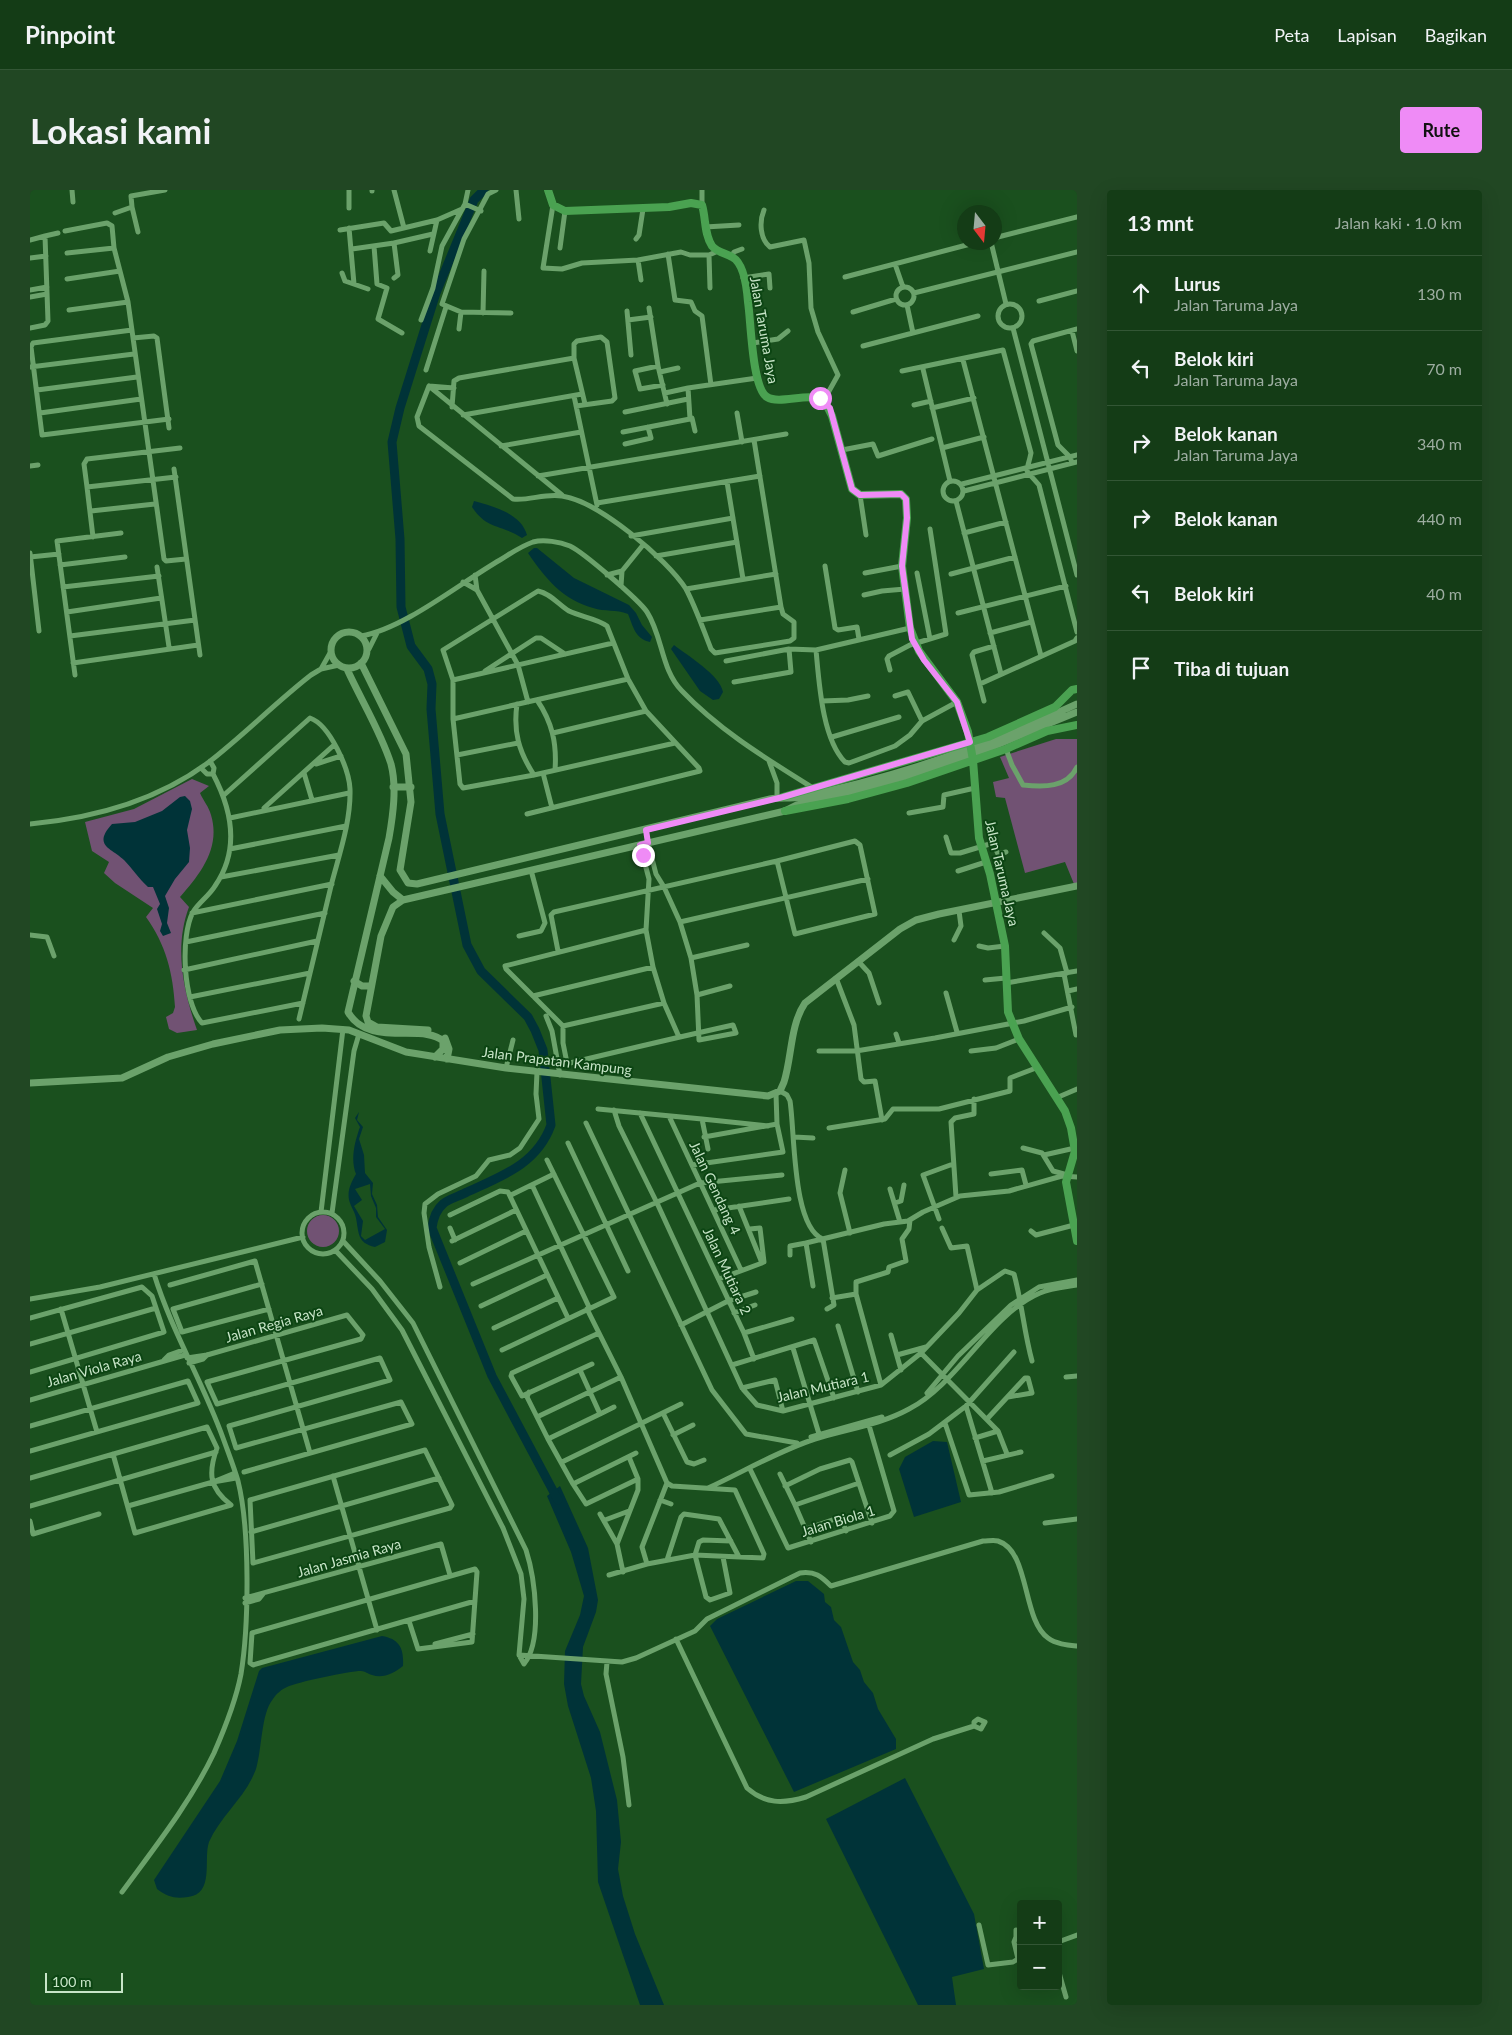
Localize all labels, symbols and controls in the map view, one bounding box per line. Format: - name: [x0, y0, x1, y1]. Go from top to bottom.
- text: Pinpoint: [25, 20, 115, 49]
- text: Peta: [1274, 24, 1309, 46]
- text: Lapisan: [1337, 24, 1397, 46]
- text: Bagikan: [1425, 24, 1487, 46]
- button: Rute: [1400, 107, 1482, 153]
- text: Lokasi kami: [30, 109, 211, 151]
- north arrow: [957, 205, 1002, 250]
- text: 13 mnt: [1127, 210, 1194, 235]
- text: Jalan kaki · 1.0 km: [1335, 213, 1462, 232]
- text: Lurus: [1174, 272, 1220, 295]
- street label: Jalan Taruma Jaya: [747, 275, 782, 385]
- icon: ahead: [1127, 279, 1155, 307]
- text: 130 m: [1417, 284, 1462, 303]
- text: Jalan Taruma Jaya: [1174, 295, 1298, 314]
- text: Belok kiri: [1174, 347, 1254, 370]
- icon: left: [1127, 354, 1155, 382]
- text: 70 m: [1426, 359, 1462, 378]
- text: Jalan Taruma Jaya: [1174, 370, 1298, 389]
- route start: [809, 387, 832, 410]
- text: Belok kanan: [1174, 422, 1278, 445]
- icon: right: [1127, 429, 1155, 457]
- text: 340 m: [1417, 434, 1462, 453]
- text: Jalan Taruma Jaya: [1174, 445, 1298, 464]
- icon: right: [1127, 504, 1155, 532]
- text: Belok kanan: [1174, 507, 1278, 530]
- text: 440 m: [1417, 509, 1462, 528]
- icon: left: [1127, 579, 1155, 607]
- text: Belok kiri: [1174, 582, 1254, 605]
- text: 40 m: [1426, 584, 1462, 603]
- icon: arrive: [1127, 654, 1155, 682]
- text: Tiba di tujuan: [1174, 657, 1289, 680]
- street label: Jalan Taruma Jaya: [982, 818, 1023, 928]
- route end: [632, 844, 655, 867]
- street label: Jalan Prapatan Kampung: [481, 1043, 633, 1078]
- street label: Jalan Gendang 4: [686, 1138, 745, 1237]
- street label: Jalan Mutiara 2: [700, 1225, 755, 1317]
- street label: Jalan Regia Raya: [223, 1301, 325, 1346]
- street label: Jalan Viola Raya: [44, 1347, 143, 1390]
- street label: Jalan Mutiara 1: [775, 1368, 871, 1405]
- street label: Jalan Biola 1: [799, 1501, 877, 1540]
- street label: Jalan Jasmia Raya: [295, 1535, 403, 1580]
- map controls: [1017, 1900, 1062, 1990]
- button: +: [1017, 1900, 1062, 1945]
- button: −: [1017, 1945, 1062, 1990]
- scale bar: [45, 1970, 122, 1993]
- text: 100 m: [52, 1973, 91, 1990]

